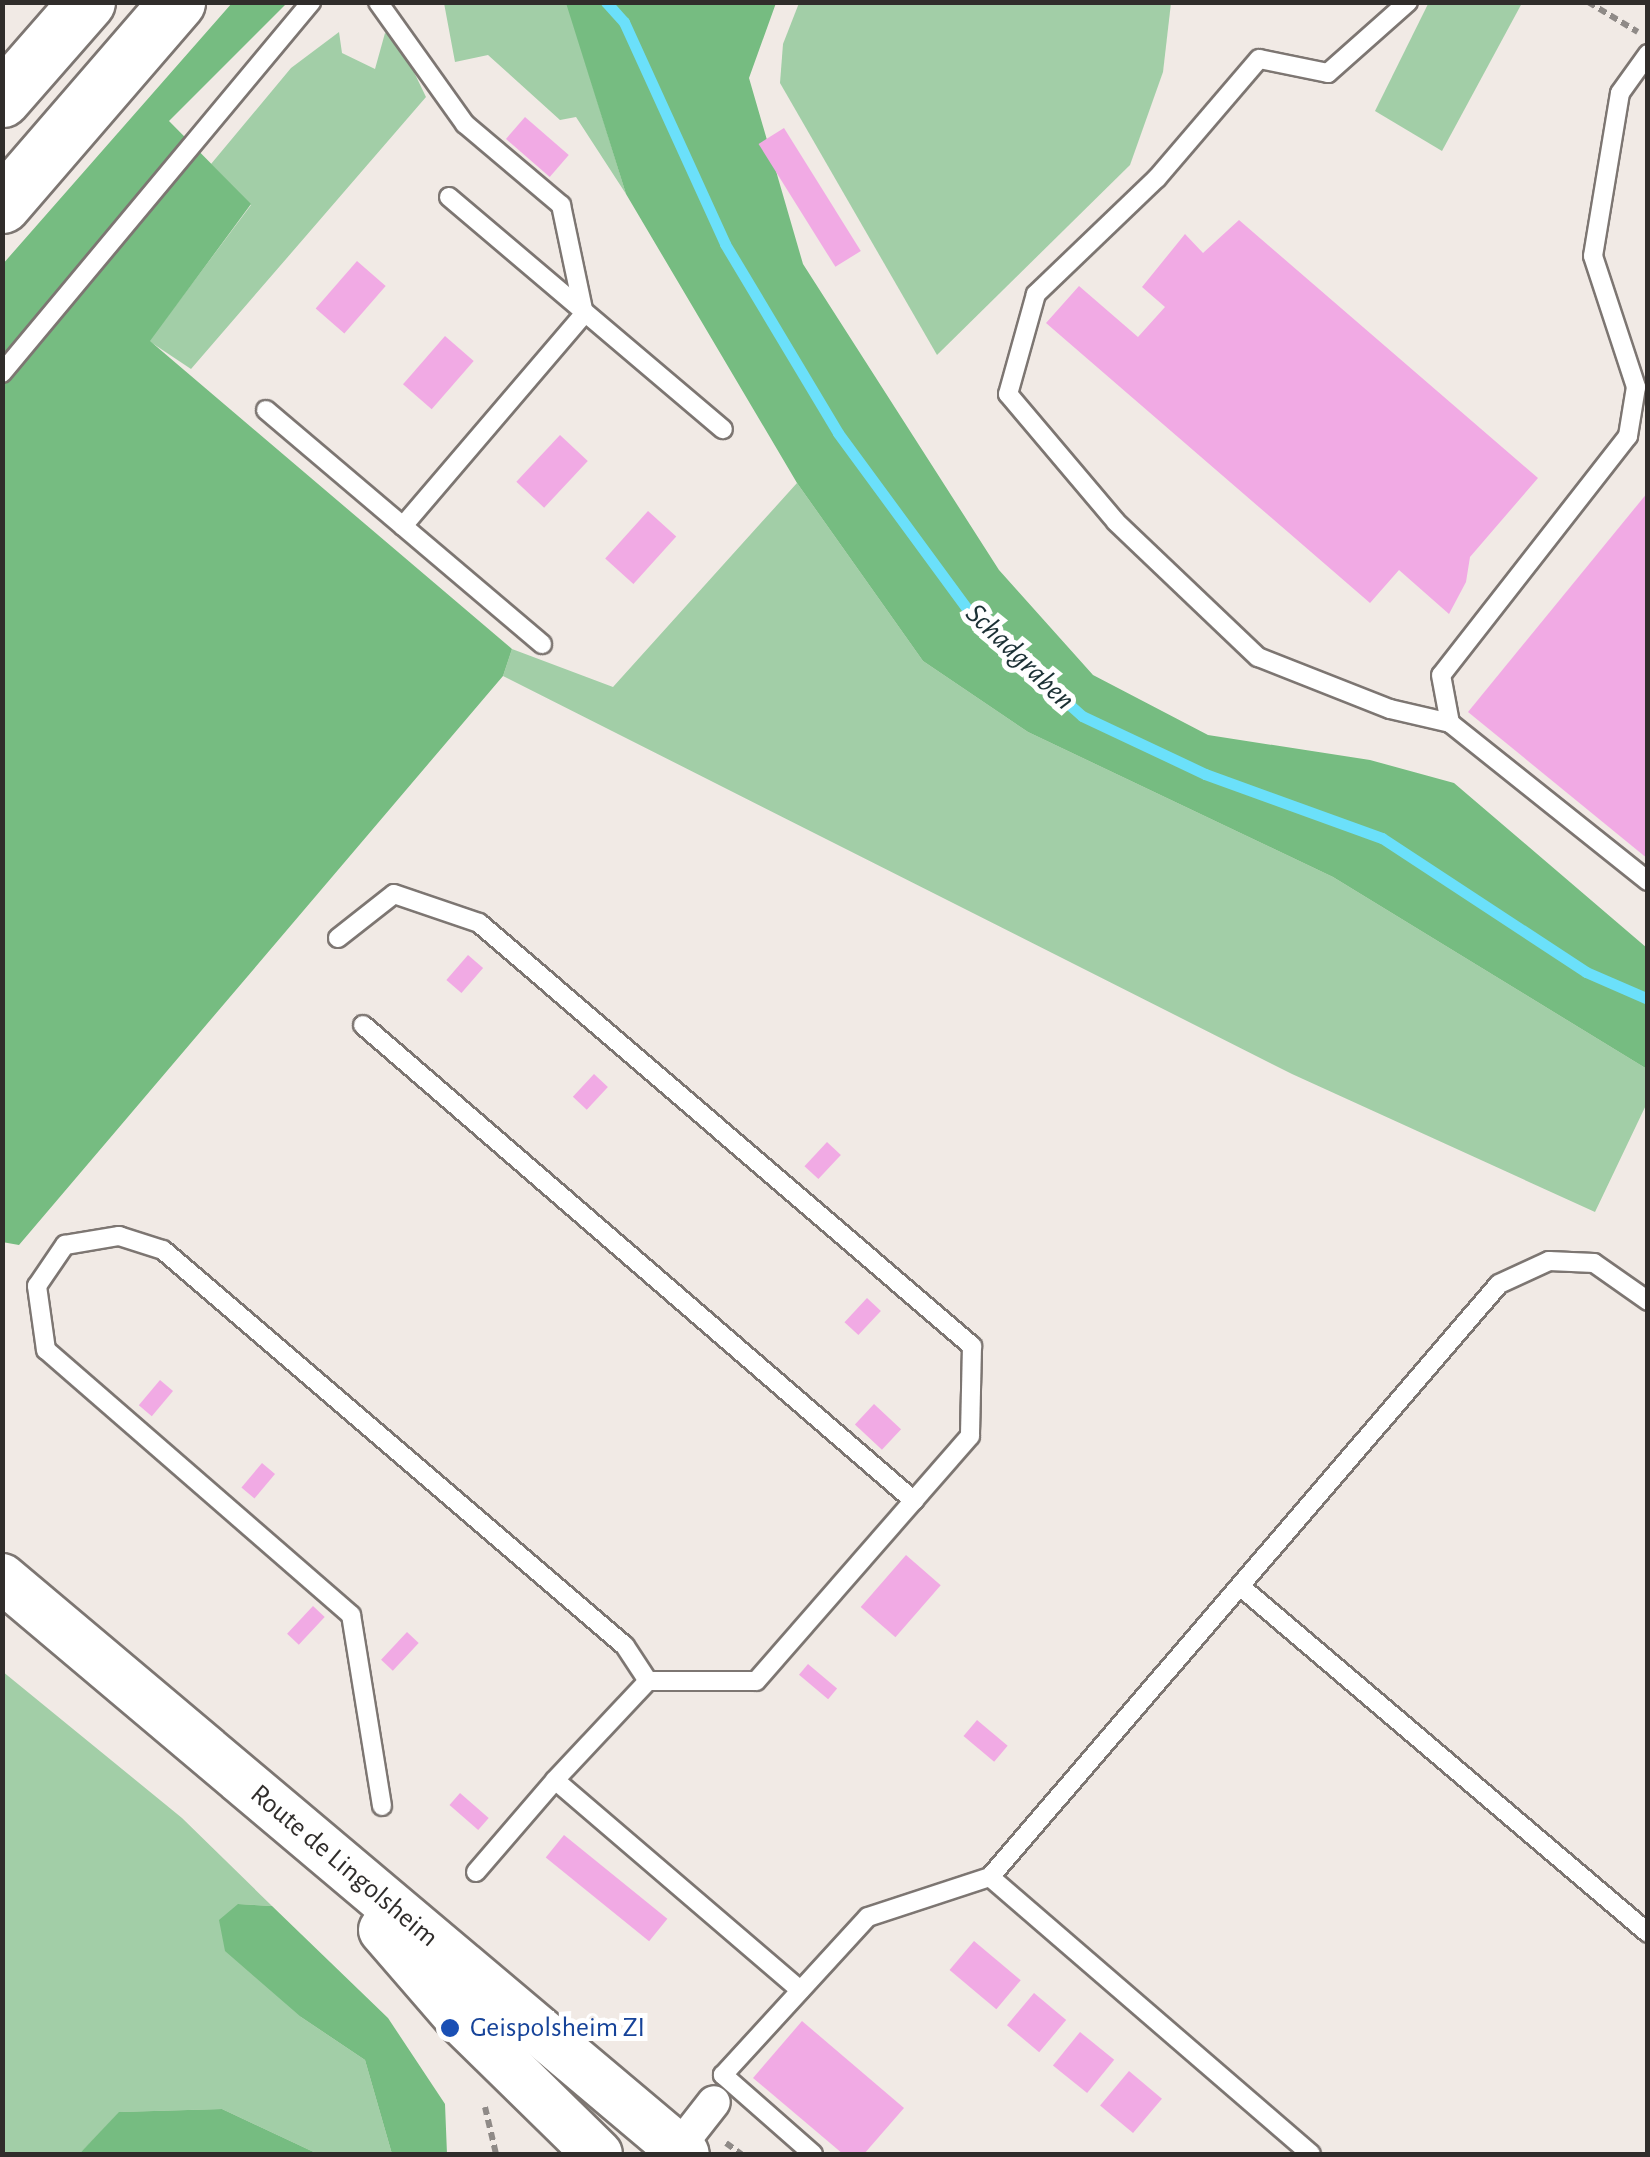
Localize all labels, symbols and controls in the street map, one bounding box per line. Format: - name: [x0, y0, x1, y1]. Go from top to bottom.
- water label: Schadgraben: [958, 596, 1082, 718]
- street label: Route de Lingolsheim: [243, 1778, 445, 1954]
- place label: Geispolsheim ZI: [470, 2011, 645, 2045]
- marker: Geispolsheim ZI: [439, 2017, 461, 2039]

